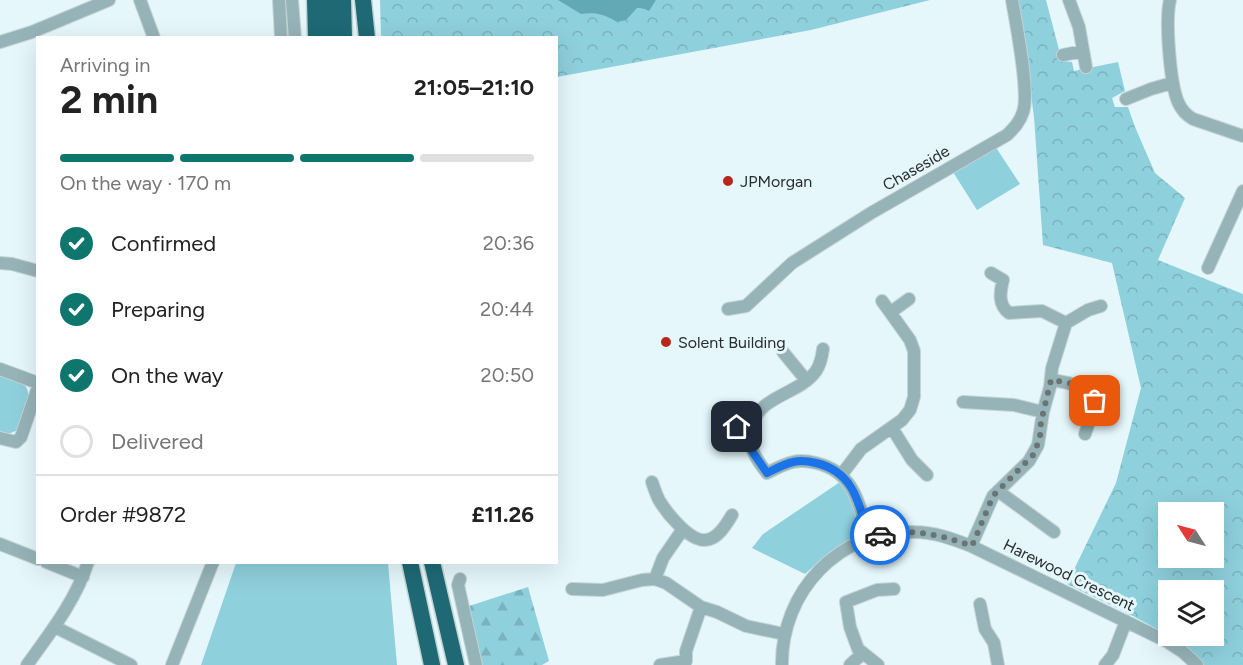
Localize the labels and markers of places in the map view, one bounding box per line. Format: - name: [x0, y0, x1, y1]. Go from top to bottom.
- place label: JPMorgan: [740, 172, 812, 191]
- marker: JPMorgan: [721, 174, 735, 188]
- place label: Solent Building: [678, 333, 786, 352]
- marker: Solent Building: [659, 335, 673, 349]
- pin: [1069, 375, 1120, 426]
- pin: [711, 401, 762, 452]

